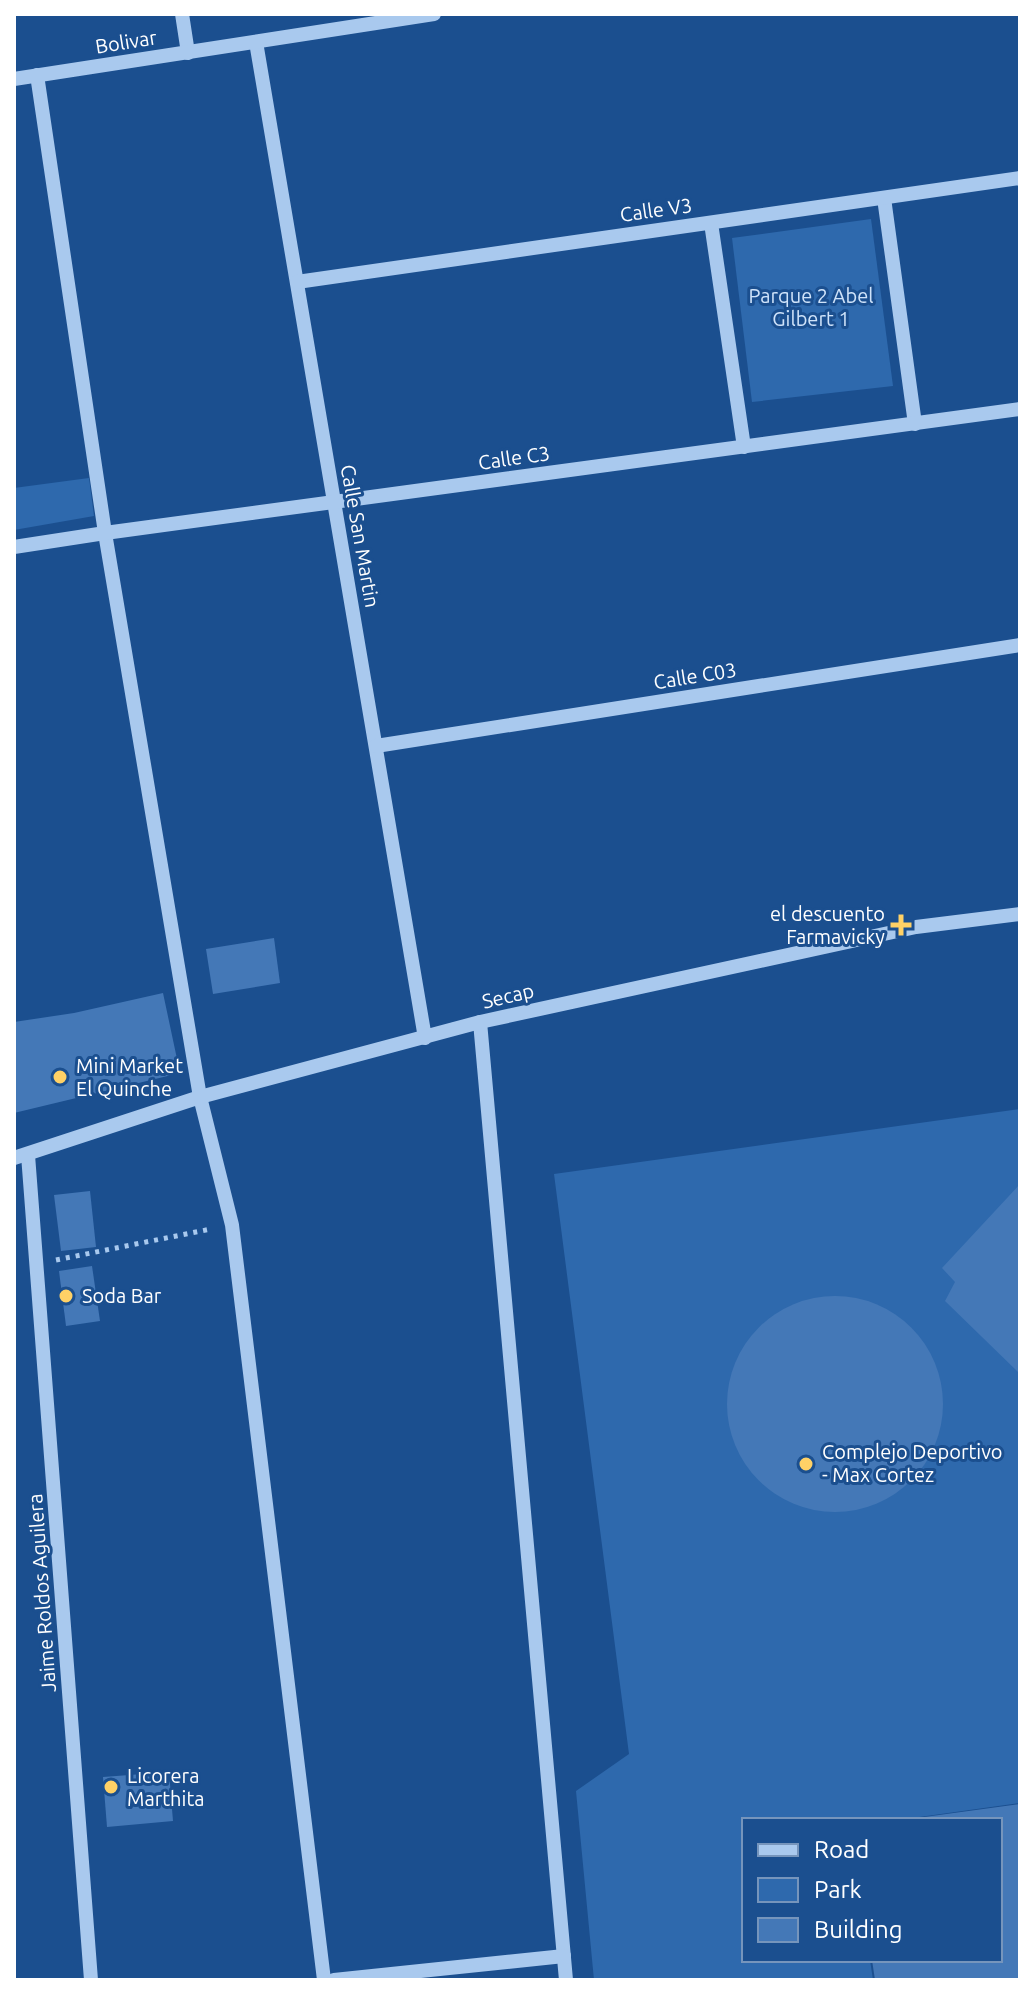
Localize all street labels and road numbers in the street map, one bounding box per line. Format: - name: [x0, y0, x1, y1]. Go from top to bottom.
- street label: Bolivar: [93, 25, 159, 58]
- street label: Calle V3: [618, 193, 693, 226]
- street label: Calle C3: [477, 441, 551, 474]
- street label: Calle San Martin: [337, 463, 384, 609]
- street label: Calle C03: [652, 658, 738, 693]
- street label: Secap: [480, 978, 536, 1013]
- street label: Jaime Roldos Aguilera: [23, 1493, 60, 1693]

